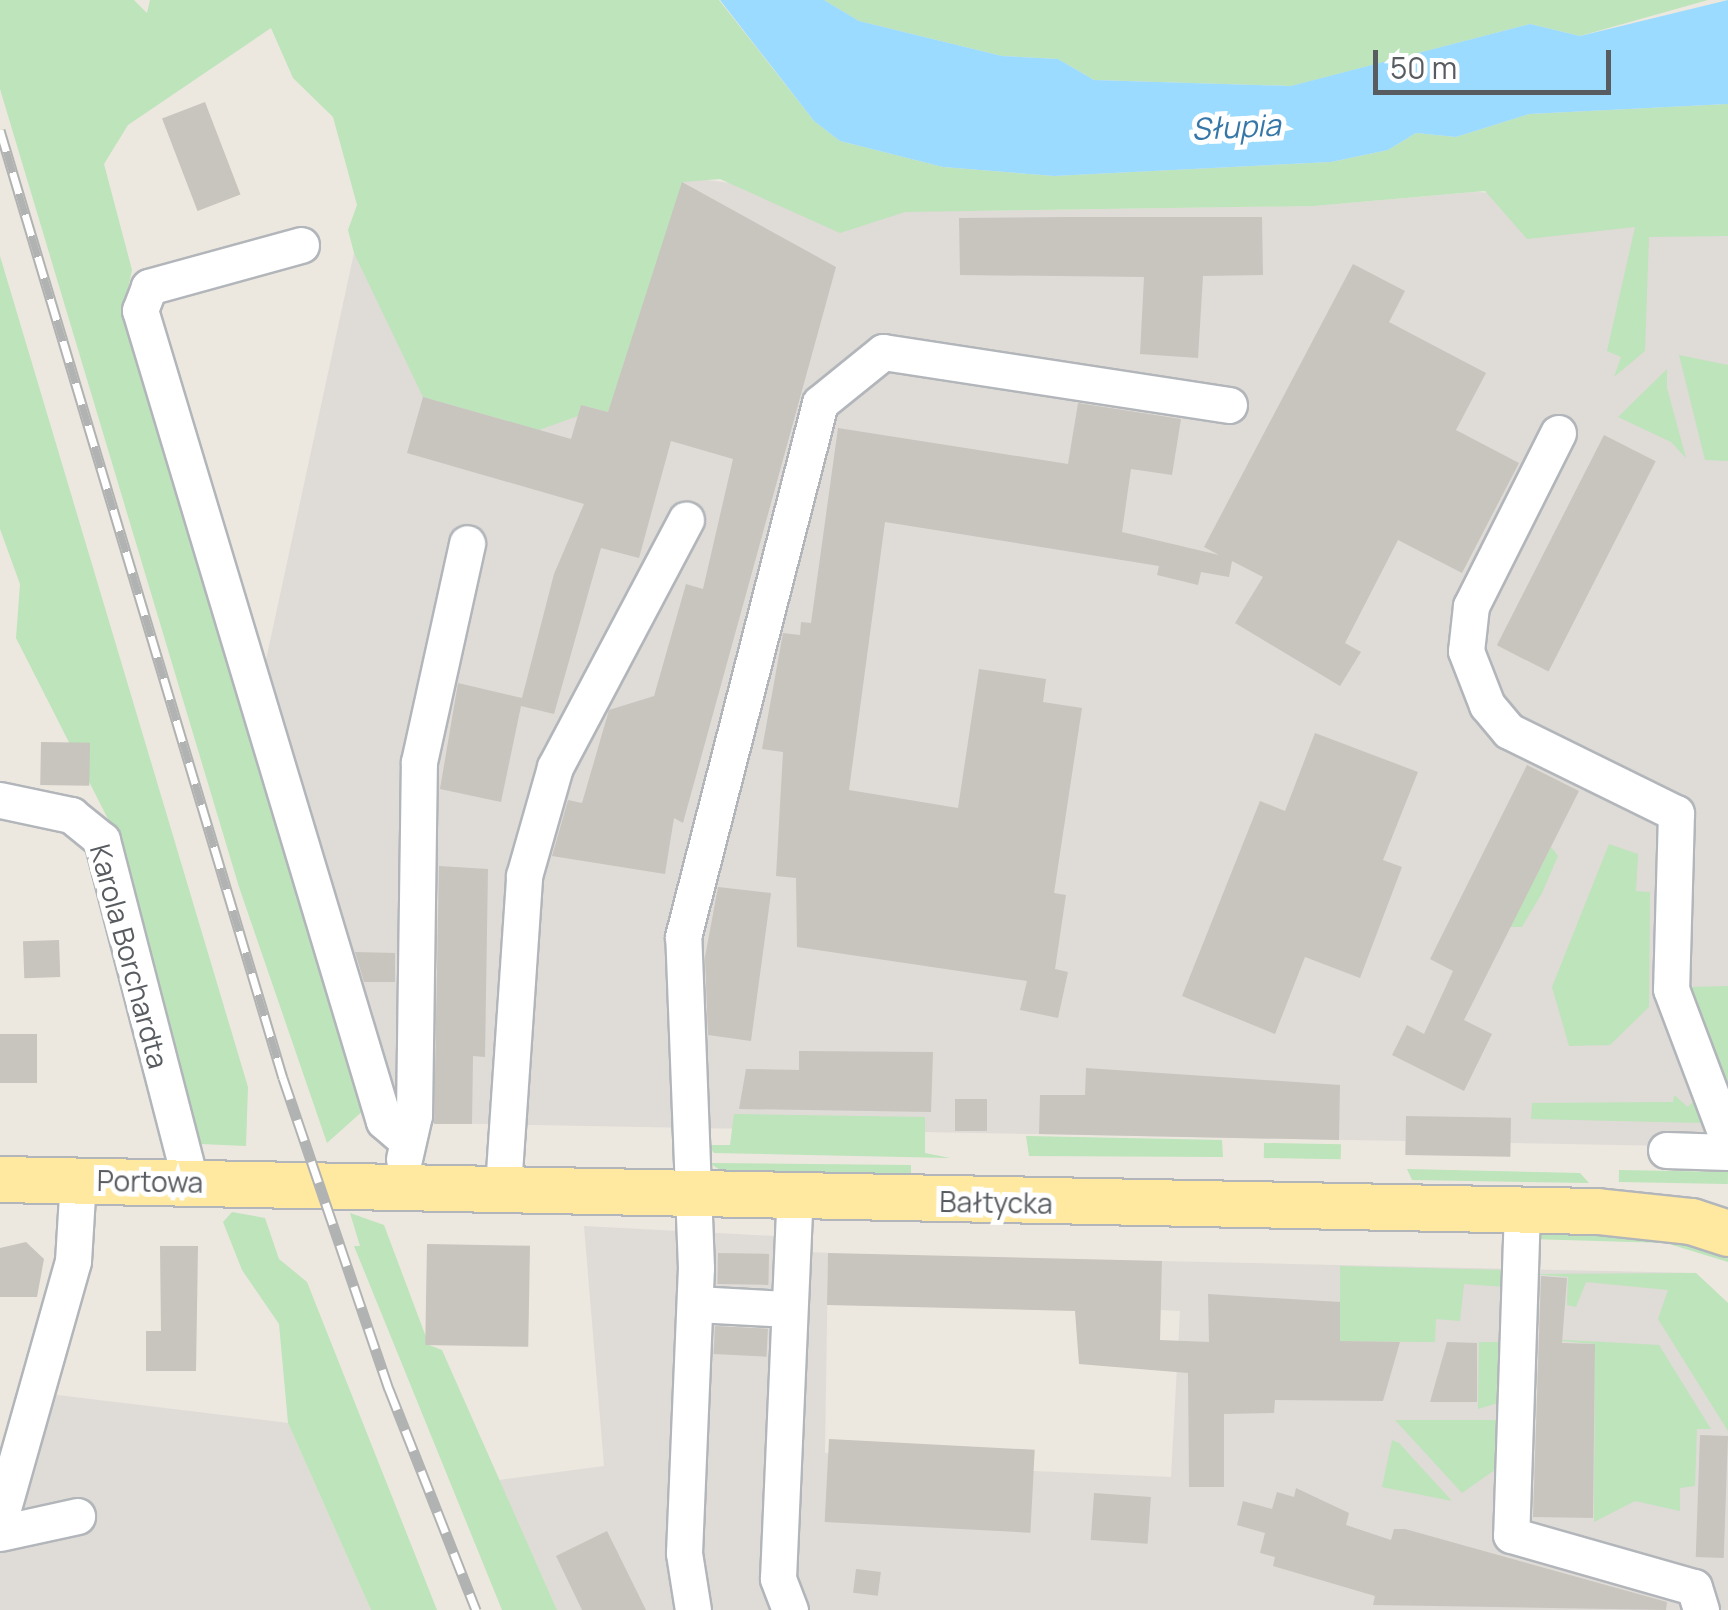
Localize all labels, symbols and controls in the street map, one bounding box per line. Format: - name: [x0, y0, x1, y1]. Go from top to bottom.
- scale bar: [1378, 30, 1616, 92]
- text: 50 m: [1390, 47, 1457, 88]
- water label: Słupia: [1191, 107, 1281, 147]
- street label: Karola Borchardta: [84, 840, 176, 1072]
- street label: Portowa: [97, 1163, 203, 1199]
- street label: Bałtycka: [939, 1184, 1053, 1220]

